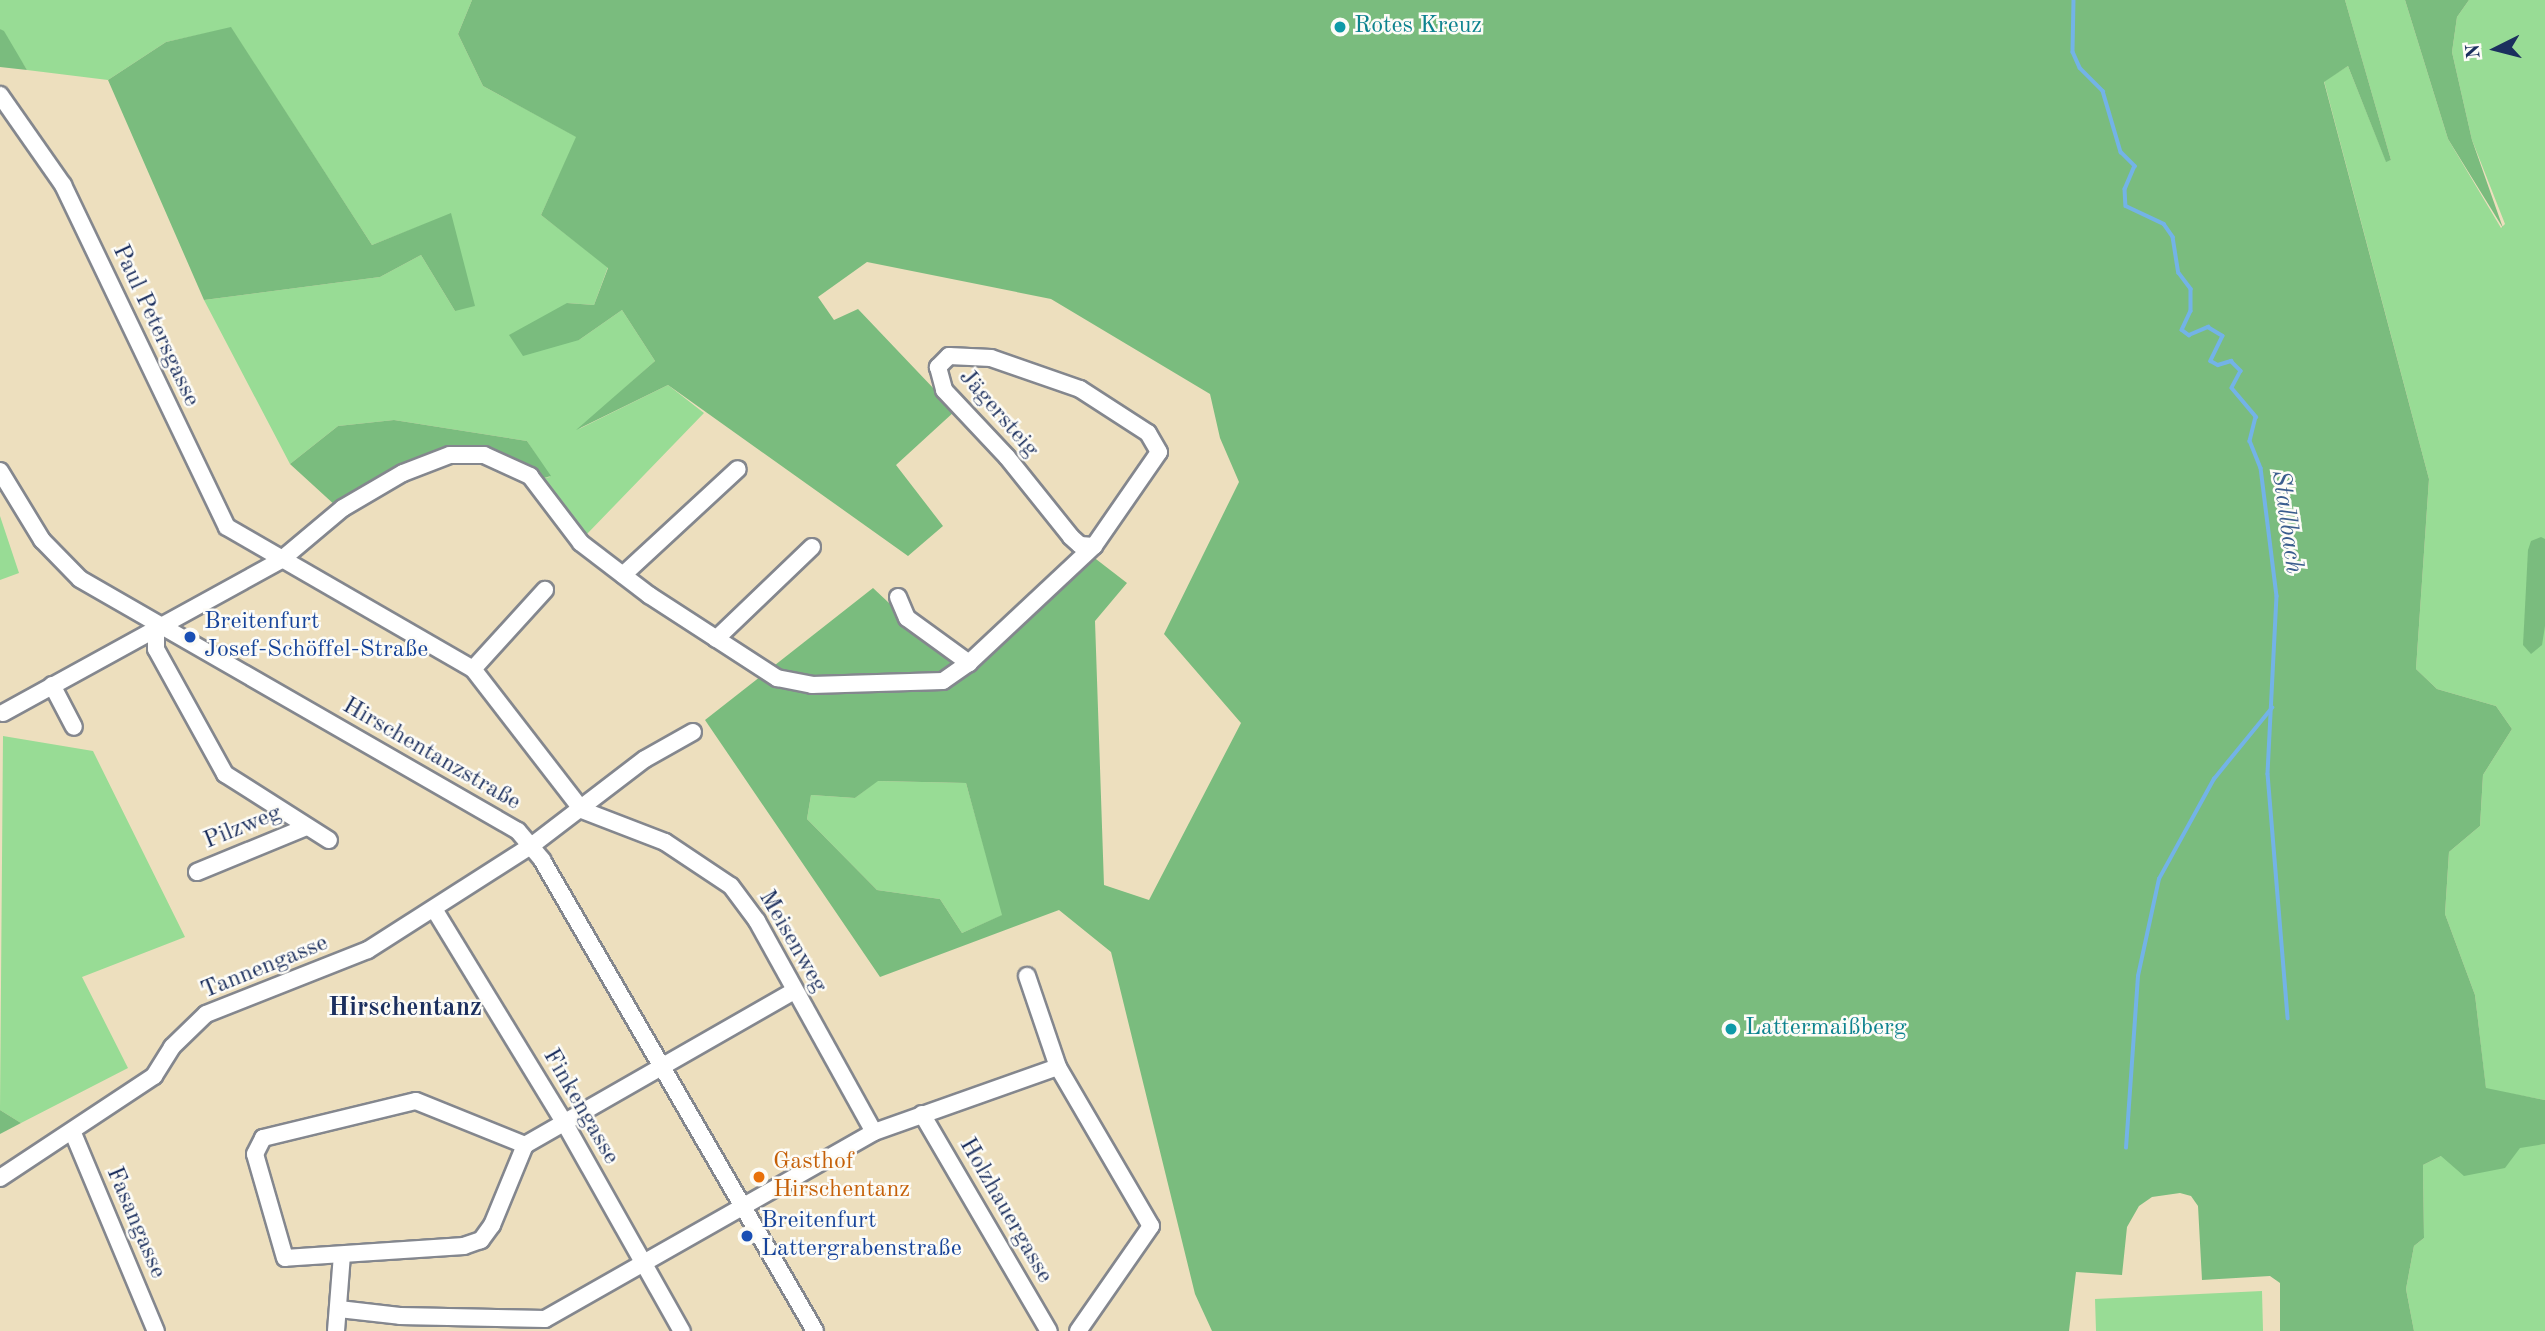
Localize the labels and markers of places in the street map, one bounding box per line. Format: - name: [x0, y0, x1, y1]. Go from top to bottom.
- place label: Rotes Kreuz: [1354, 13, 1482, 41]
- marker: Rotes Kreuz: [1332, 19, 1348, 35]
- place label: Breitenfurt Josef-Schöffel-Straße: [204, 609, 428, 665]
- marker: Breitenfurt Josef-Schöffel-Straße: [182, 629, 198, 645]
- place label: Lattermaißberg: [1745, 1015, 1907, 1043]
- marker: Lattermaißberg: [1723, 1021, 1739, 1037]
- place label: Gasthof Hirschentanz: [773, 1149, 910, 1205]
- marker: Gasthof Hirschentanz: [751, 1169, 767, 1185]
- place label: Breitenfurt Lattergrabenstraße: [761, 1208, 962, 1264]
- marker: Breitenfurt Lattergrabenstraße: [739, 1228, 755, 1244]

